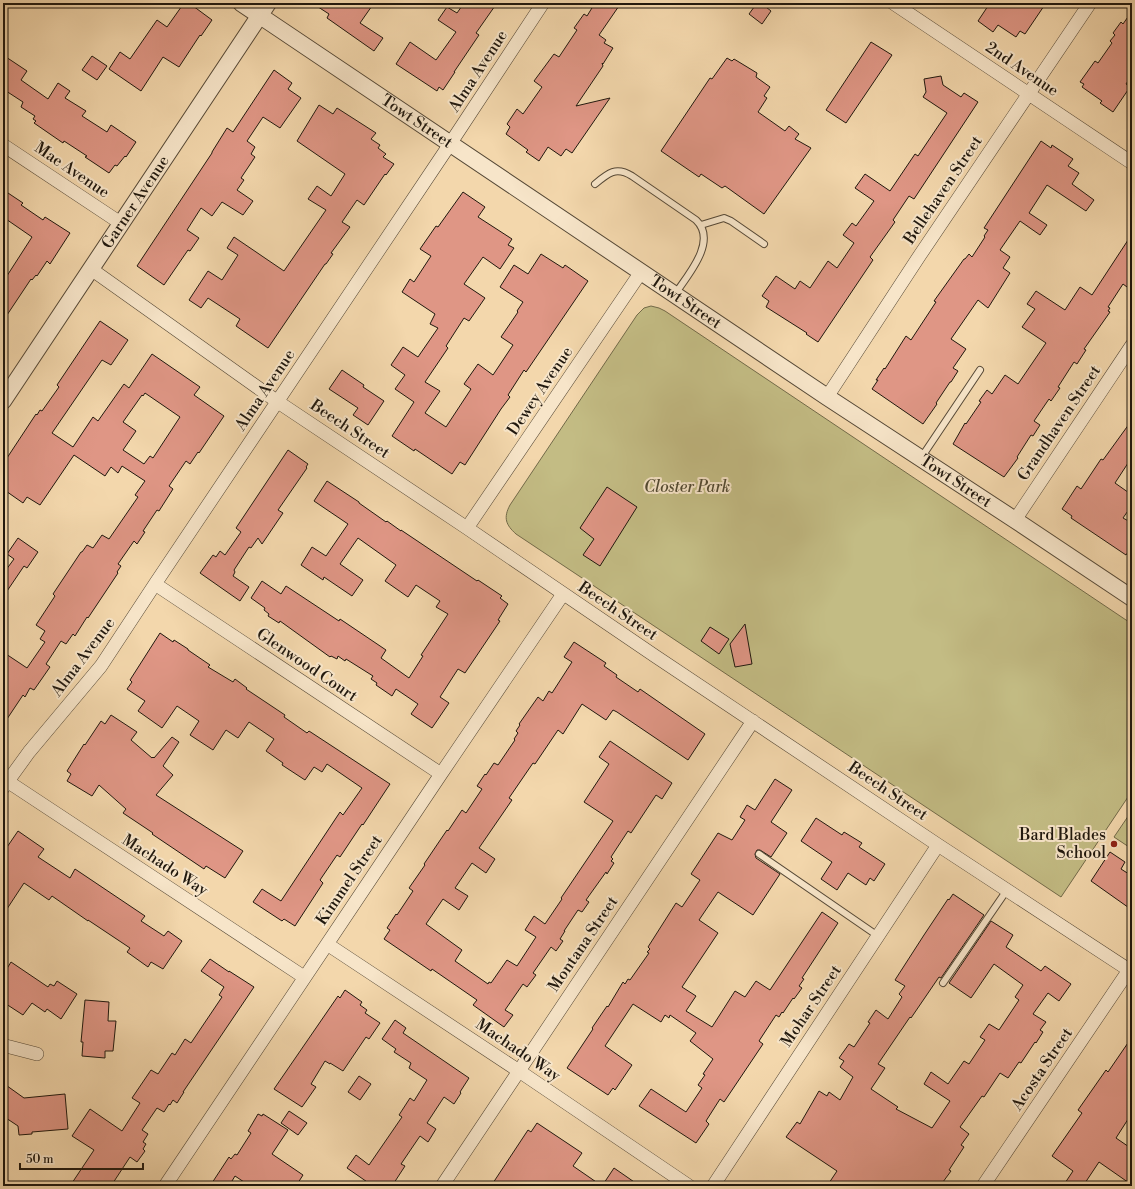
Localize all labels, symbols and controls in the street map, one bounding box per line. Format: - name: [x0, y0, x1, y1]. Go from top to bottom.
- street label: Alma Avenue: [444, 26, 512, 117]
- street label: 2nd Avenue: [982, 37, 1062, 101]
- street label: Towt Street: [377, 90, 457, 153]
- street label: Bellehaven Street: [899, 132, 987, 249]
- street label: Mae Avenue: [31, 138, 113, 202]
- street label: Garner Avenue: [97, 152, 174, 252]
- street label: Towt Street: [646, 271, 726, 333]
- street label: Dewey Avenue: [503, 343, 577, 439]
- street label: Alma Avenue: [230, 346, 300, 435]
- street label: Grandhaven Street: [1013, 361, 1105, 485]
- street label: Beech Street: [306, 395, 394, 463]
- street label: Towt Street: [916, 450, 996, 512]
- park label: Closter Park: [644, 477, 730, 497]
- street label: Beech Street: [574, 577, 662, 645]
- street label: Alma Avenue: [46, 614, 119, 701]
- street label: Glenwood Court: [253, 624, 362, 706]
- street label: Beech Street: [844, 757, 932, 825]
- place label: Bard Blades School: [1018, 825, 1106, 863]
- street label: Machado Way: [118, 830, 212, 900]
- street label: Kimmel Street: [311, 831, 387, 929]
- marker: Bard Blades School: [1109, 839, 1119, 849]
- street label: Montana Street: [544, 892, 623, 996]
- street label: Mohar Street: [776, 961, 846, 1051]
- street label: Machado Way: [472, 1014, 565, 1086]
- street label: Acosta Street: [1006, 1024, 1077, 1115]
- scale bar: [20, 1145, 143, 1171]
- text: 50 m: [26, 1152, 54, 1167]

